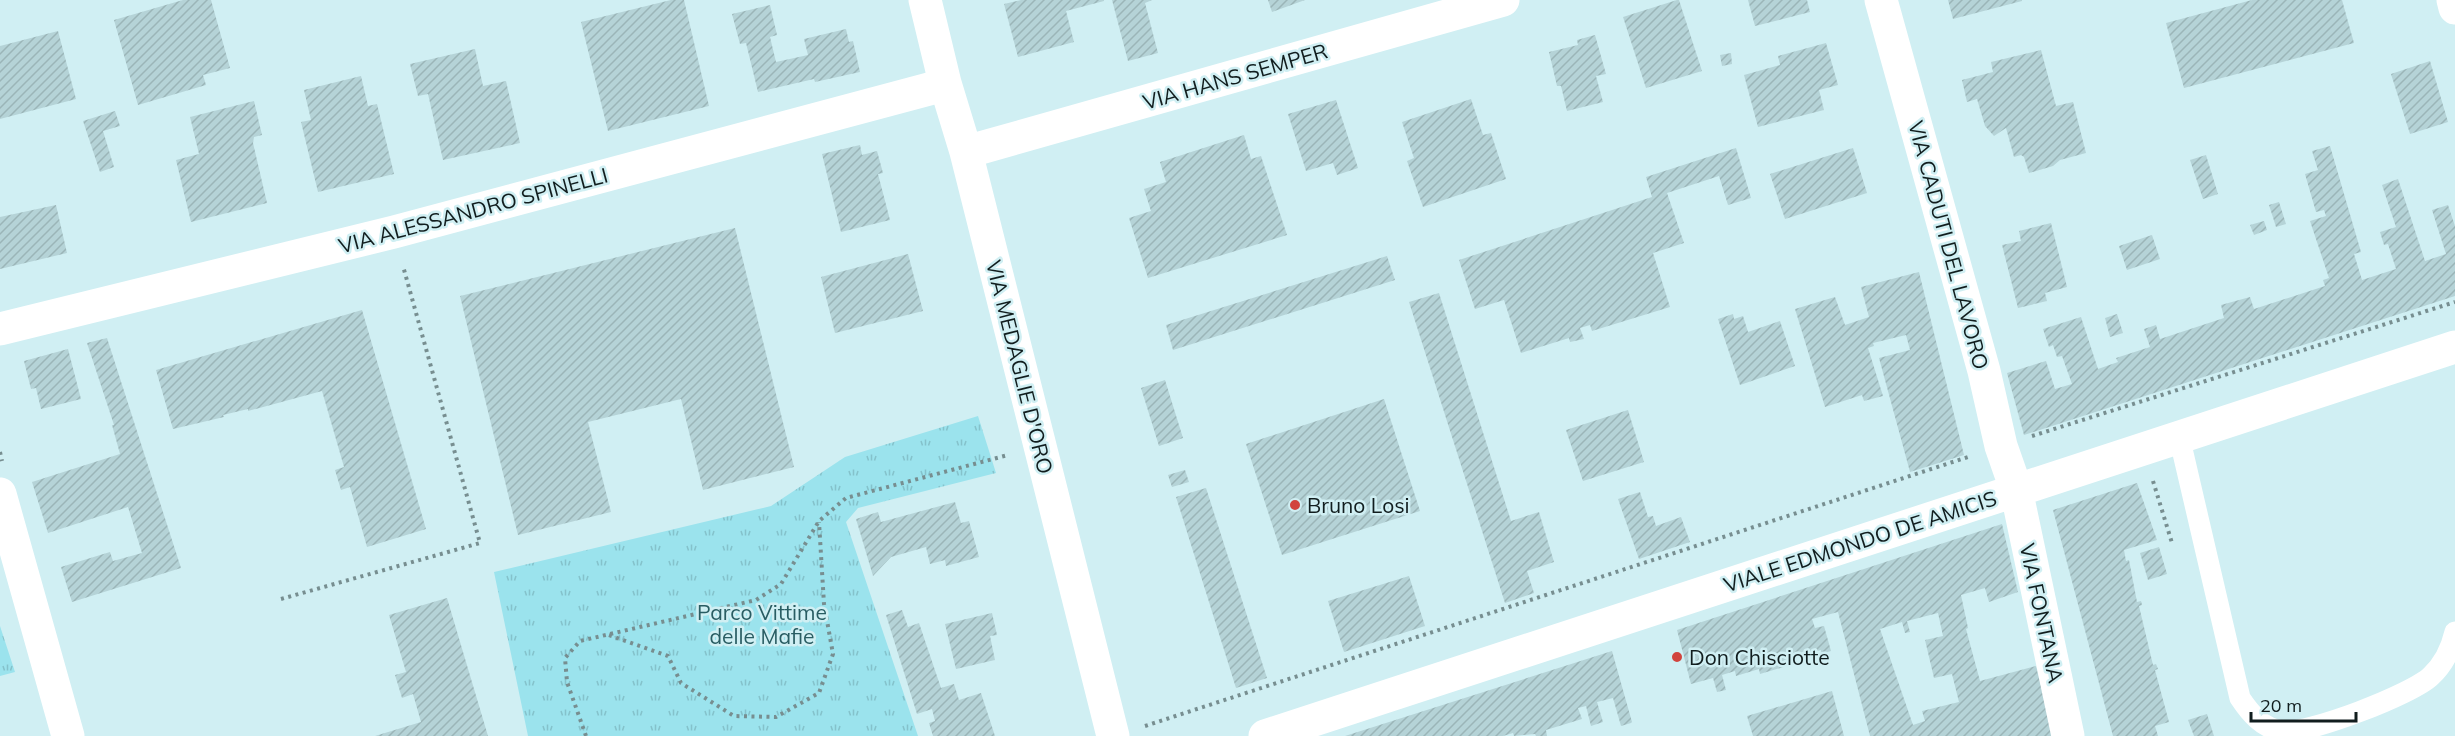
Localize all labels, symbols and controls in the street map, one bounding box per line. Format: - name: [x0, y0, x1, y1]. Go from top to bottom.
- street label: VIA HANS SEMPER: [1140, 37, 1330, 115]
- street label: VIA CADUTI DEL LAVORO: [1903, 118, 1995, 372]
- street label: VIA ALESSANDRO SPINELLI: [336, 162, 610, 258]
- street label: VIA MEDAGLIE D'ORO: [981, 257, 1059, 477]
- street label: VIALE EDMONDO DE AMICIS: [1720, 485, 2000, 597]
- place label: Bruno Losi: [1307, 492, 1410, 518]
- marker: Bruno Losi: [1288, 498, 1302, 512]
- street label: VIA FONTANA: [2015, 541, 2070, 686]
- park label: Parco Vittime delle Mafie: [697, 599, 827, 649]
- place label: Don Chisciotte: [1689, 644, 1830, 670]
- marker: Don Chisciotte: [1670, 650, 1684, 664]
- scale bar: [2251, 685, 2356, 723]
- text: 20 m: [2260, 694, 2302, 717]

